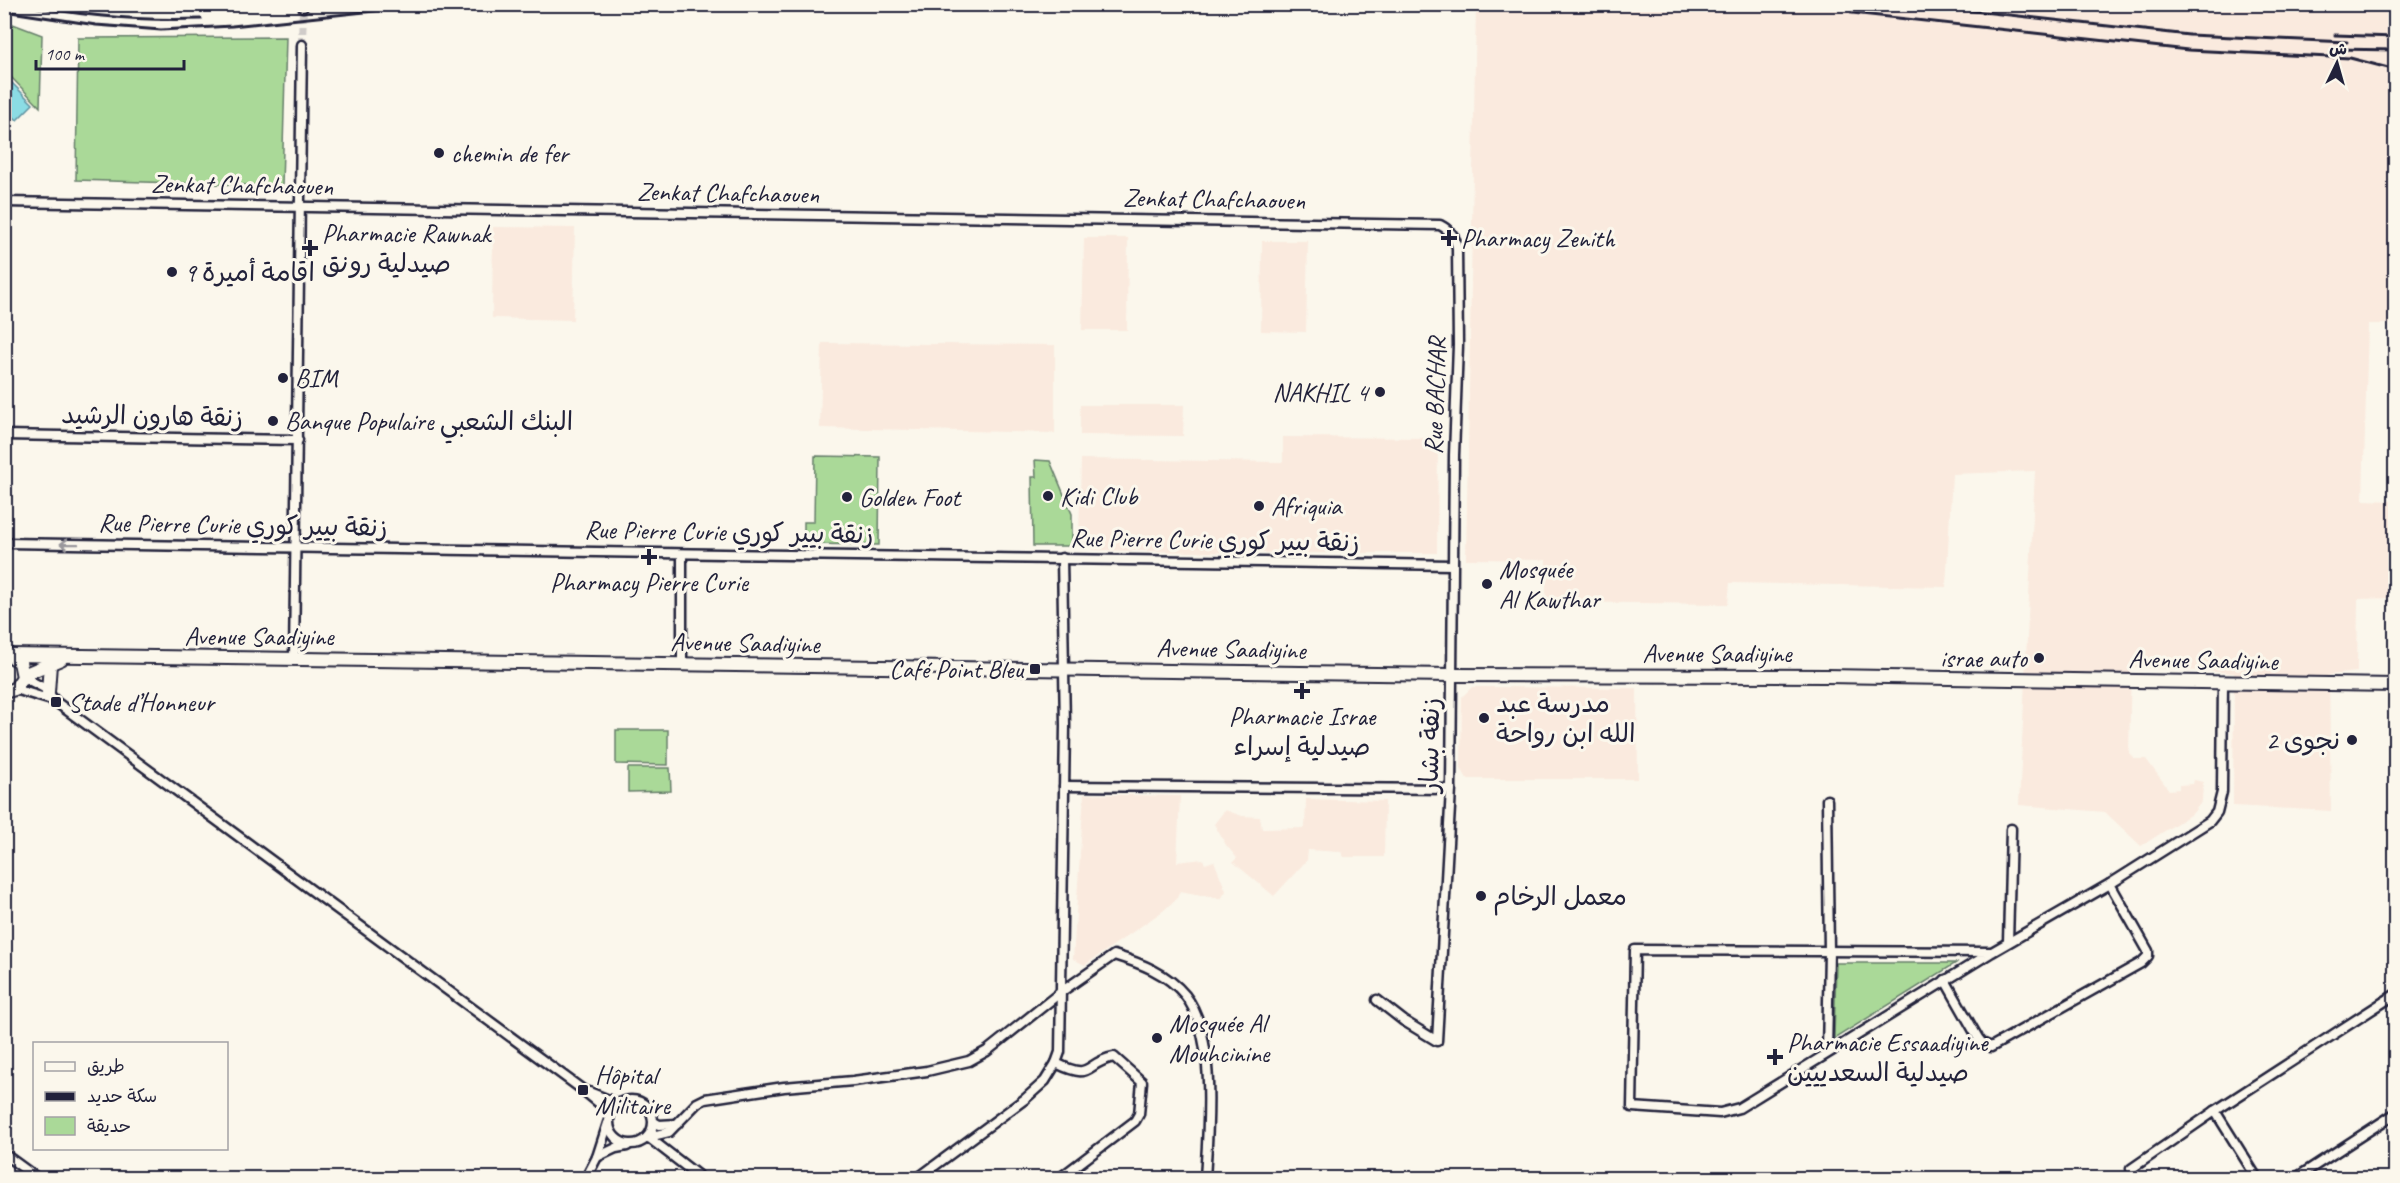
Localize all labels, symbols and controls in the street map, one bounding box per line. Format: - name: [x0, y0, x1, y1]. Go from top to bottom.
- scale bar: [36, 33, 184, 71]
- north arrow: [2307, 33, 2367, 93]
- text: ش: [2329, 38, 2348, 60]
- text: 100 m: [45, 43, 86, 65]
- place label: chemin de fer: [451, 137, 571, 170]
- marker: chemin de fer: [432, 146, 446, 160]
- street label: Zenkat Chafchaouen: [151, 167, 334, 203]
- street label: Zenkat Chafchaouen: [637, 175, 820, 211]
- street label: Zenkat Chafchaouen: [1123, 181, 1306, 217]
- place label: Pharmacie Rawnak صيدلية رونق: [322, 217, 493, 280]
- place label: Pharmacy Zenith: [1461, 222, 1616, 255]
- marker: Pharmacy Zenith: [1442, 231, 1456, 245]
- marker: Pharmacie Rawnak صيدلية رونق: [303, 241, 317, 255]
- place label: اقامة أميرة 9: [184, 256, 315, 289]
- marker: اقامة أميرة 9: [165, 265, 179, 279]
- street label: Rue BACHAR: [1416, 334, 1454, 455]
- place label: BIM: [295, 362, 340, 395]
- marker: BIM: [276, 371, 290, 385]
- place label: NAKHIL 4: [1272, 376, 1370, 409]
- marker: NAKHIL 4: [1373, 385, 1387, 399]
- street label: زنقة هارون الرشيد: [61, 398, 243, 434]
- place label: Banque Populaire البنك الشعبي: [285, 405, 573, 444]
- marker: Banque Populaire البنك الشعبي: [266, 414, 280, 428]
- place label: Kidi Club: [1060, 480, 1139, 513]
- place label: Golden Foot: [859, 481, 962, 514]
- marker: Kidi Club: [1041, 489, 1055, 503]
- marker: Golden Foot: [840, 490, 854, 504]
- place label: Afriquia: [1271, 490, 1343, 523]
- marker: Afriquia: [1252, 499, 1266, 513]
- street label: Rue Pierre Curie زنقة بيير كوري: [98, 506, 388, 546]
- street label: Rue Pierre Curie زنقة بيير كوري: [584, 513, 874, 553]
- street label: Rue Pierre Curie زنقة بيير كوري: [1070, 521, 1360, 561]
- one-way arrow: [60, 538, 80, 550]
- marker: Pharmacy Pierre Curie: [642, 550, 656, 564]
- place label: Mosquée Al Kawthar: [1499, 553, 1602, 616]
- place label: Pharmacy Pierre Curie: [550, 566, 749, 599]
- marker: Mosquée Al Kawthar: [1480, 577, 1494, 591]
- street label: Avenue Saadiyine: [184, 620, 335, 653]
- street label: Avenue Saadiyine: [670, 625, 821, 661]
- street label: Avenue Saadiyine: [1156, 631, 1307, 667]
- street label: Avenue Saadiyine: [1642, 637, 1793, 670]
- place label: israe auto: [1940, 642, 2029, 675]
- street label: Avenue Saadiyine: [2128, 642, 2279, 678]
- marker: israe auto: [2032, 651, 2046, 665]
- place label: Café Point Bleu: [889, 653, 1024, 686]
- marker: Café Point Bleu: [1028, 662, 1042, 676]
- marker: Pharmacie Israe صيدلية إسراء: [1295, 684, 1309, 698]
- place label: Stade d’Honneur: [68, 686, 217, 719]
- place label: مدرسة عبد الله ابن رواحة: [1496, 687, 1635, 750]
- marker: Stade d’Honneur: [49, 695, 63, 709]
- street label: زنقة بشار: [1413, 697, 1447, 795]
- place label: Pharmacie Israe صيدلية إسراء: [1229, 700, 1377, 763]
- marker: مدرسة عبد الله ابن رواحة: [1477, 711, 1491, 725]
- place label: نجوى 2: [2266, 724, 2340, 757]
- marker: نجوى 2: [2345, 733, 2359, 747]
- place label: معمل الرخام: [1493, 880, 1627, 916]
- marker: معمل الرخام: [1474, 889, 1488, 903]
- place label: Mosquée Al Mouhcinine: [1169, 1007, 1271, 1070]
- place label: Pharmacie Essaadiyine صيدلية السعدييين: [1787, 1026, 1989, 1089]
- marker: Mosquée Al Mouhcinine: [1150, 1031, 1164, 1045]
- legend: [33, 1042, 228, 1150]
- marker: Pharmacie Essaadiyine صيدلية السعدييين: [1768, 1050, 1782, 1064]
- text: طريق: [87, 1055, 125, 1077]
- place label: Hôpital Militaire: [595, 1059, 672, 1122]
- marker: Hôpital Militaire: [576, 1083, 590, 1097]
- text: سكة حديد: [87, 1085, 157, 1107]
- text: حديقة: [87, 1115, 131, 1137]

